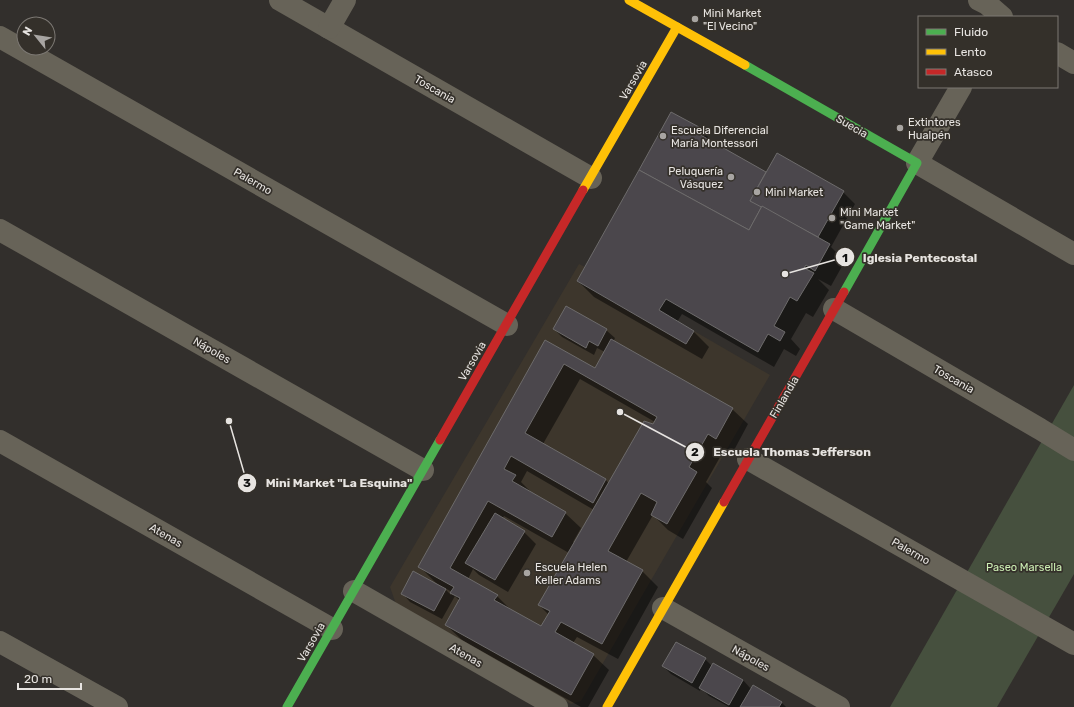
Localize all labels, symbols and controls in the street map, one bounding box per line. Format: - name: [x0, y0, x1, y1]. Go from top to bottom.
- place label: Mini Market "El Vecino": [703, 7, 762, 33]
- marker: Mini Market "El Vecino": [690, 14, 700, 24]
- north arrow: [16, 16, 56, 56]
- legend: [918, 16, 1058, 88]
- text: N: [20, 25, 35, 38]
- text: Fluido: [954, 25, 988, 39]
- text: Lento: [954, 45, 986, 59]
- street label: Varsovia: [617, 58, 650, 102]
- text: Atasco: [954, 65, 993, 79]
- street label: Toscania: [412, 73, 457, 106]
- street label: Suecia: [834, 112, 870, 141]
- place label: Extintores Hualpén: [908, 116, 961, 142]
- marker: Extintores Hualpén: [895, 123, 905, 133]
- place label: Escuela Diferencial María Montessori: [671, 124, 768, 150]
- marker: Escuela Diferencial María Montessori: [658, 131, 668, 141]
- street label: Palermo: [231, 165, 274, 198]
- place label: Peluquería Vásquez: [668, 165, 723, 191]
- marker: Peluquería Vásquez: [726, 172, 736, 182]
- place label: Mini Market: [765, 186, 824, 199]
- marker: Mini Market: [752, 187, 762, 197]
- place label: Mini Market "Game Market": [840, 206, 915, 232]
- marker: Mini Market "Game Market": [827, 213, 837, 223]
- callout: Iglesia Pentecostal: [835, 245, 986, 269]
- text: 1: [842, 251, 848, 265]
- text: Iglesia Pentecostal: [863, 251, 977, 265]
- street label: Nápoles: [191, 335, 233, 367]
- street label: Varsovia: [456, 339, 489, 383]
- street label: Toscania: [931, 363, 976, 396]
- street label: Finlandia: [767, 374, 802, 421]
- callout: Escuela Thomas Jefferson: [685, 440, 879, 464]
- text: 2: [691, 445, 699, 459]
- text: Escuela Thomas Jefferson: [713, 445, 871, 459]
- callout: Mini Market "La Esquina": [237, 471, 420, 495]
- text: 3: [243, 476, 251, 490]
- text: Mini Market "La Esquina": [266, 476, 412, 490]
- street label: Atenas: [147, 521, 185, 550]
- street label: Palermo: [889, 535, 932, 568]
- place label: Escuela Helen Keller Adams: [535, 561, 607, 587]
- park label: Paseo Marsella: [986, 561, 1062, 574]
- marker: Escuela Helen Keller Adams: [522, 568, 532, 578]
- street label: Varsovia: [295, 620, 328, 664]
- street label: Atenas: [447, 641, 485, 670]
- street label: Nápoles: [730, 643, 772, 674]
- scale bar: [18, 665, 81, 691]
- text: 20 m: [24, 672, 52, 686]

